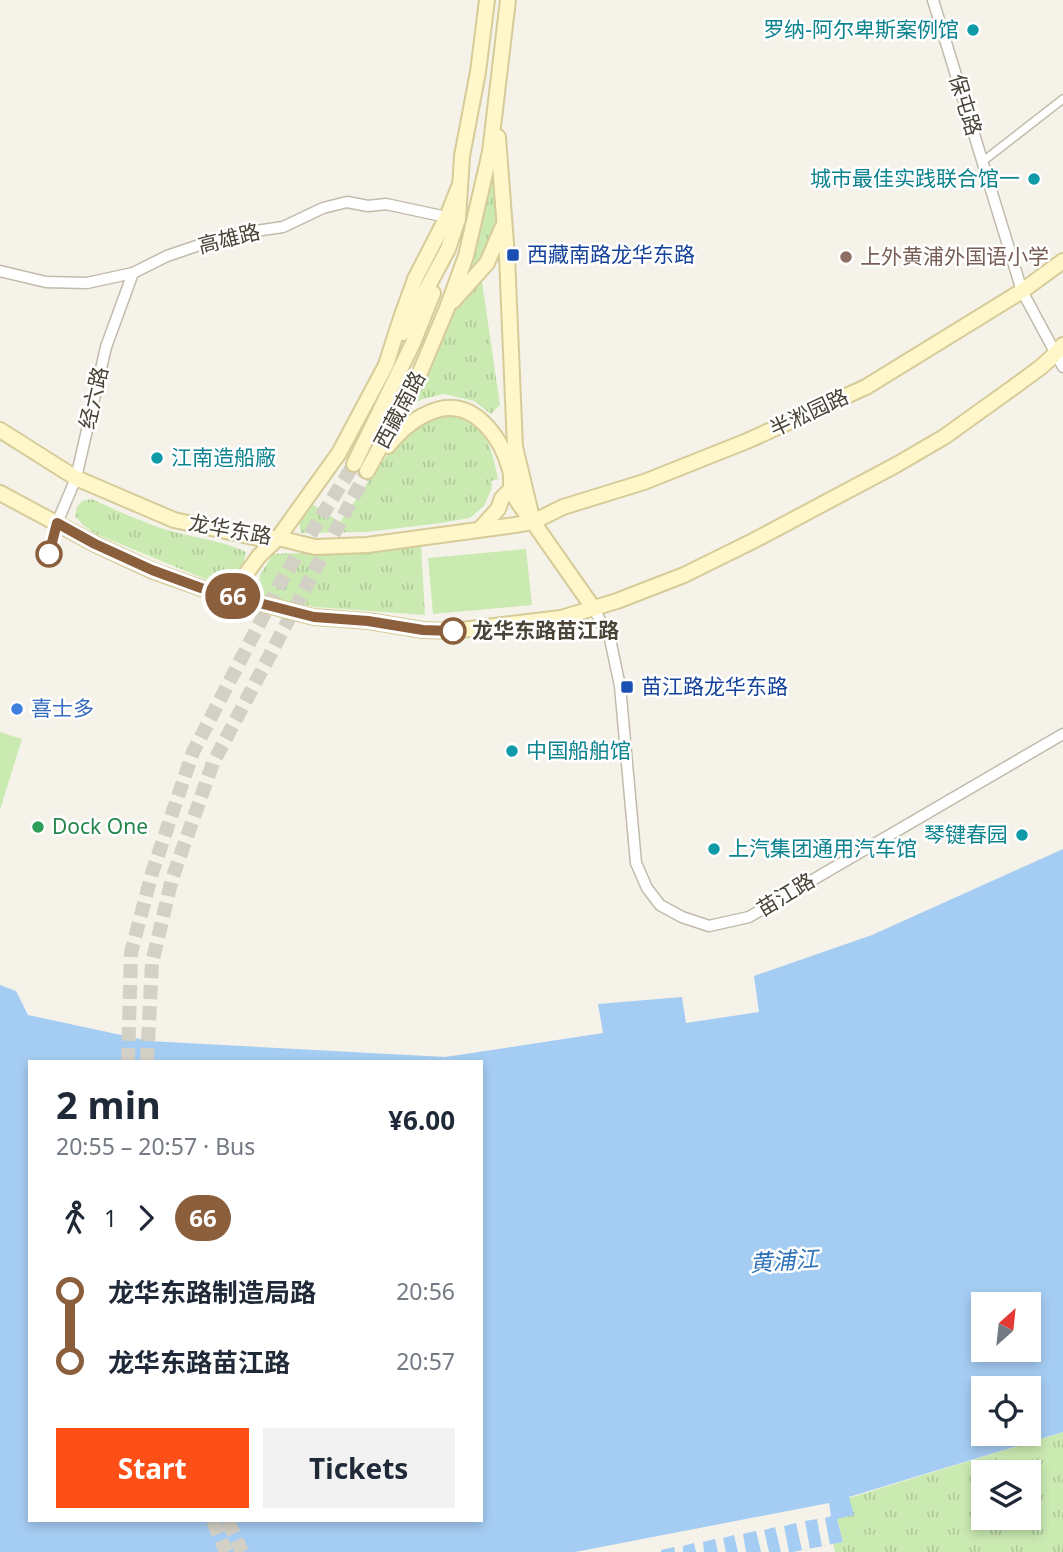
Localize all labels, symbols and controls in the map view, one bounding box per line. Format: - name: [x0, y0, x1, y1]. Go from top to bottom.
- place label: 罗纳-阿尔卑斯案例馆: [763, 15, 959, 43]
- marker: 罗纳-阿尔卑斯案例馆: [965, 22, 981, 38]
- street label: 保屯路: [943, 70, 989, 139]
- place label: 城市最佳实践联合馆一: [810, 164, 1020, 192]
- marker: 城市最佳实践联合馆一: [1026, 171, 1042, 187]
- street label: 高雄路: [195, 217, 263, 259]
- place label: 西藏南路龙华东路: [527, 240, 695, 268]
- place label: 上外黄浦外国语小学: [860, 242, 1049, 270]
- marker: 西藏南路龙华东路: [505, 247, 521, 263]
- marker: 上外黄浦外国语小学: [838, 249, 854, 265]
- street label: 经六路: [72, 364, 114, 432]
- street label: 西藏南路: [367, 366, 431, 453]
- street label: 半淞园路: [765, 382, 853, 443]
- place label: 江南造船廠: [171, 443, 276, 471]
- marker: 江南造船廠: [149, 450, 165, 466]
- street label: 龙华东路: [186, 508, 274, 550]
- unlabelled marker: [36, 541, 62, 567]
- line badge: 66: [202, 573, 264, 619]
- text: 66: [219, 579, 247, 612]
- place label: 龙华东路苗江路: [472, 616, 619, 644]
- marker: 龙华东路苗江路: [440, 618, 466, 644]
- place label: 苗江路龙华东路: [641, 672, 788, 700]
- marker: 苗江路龙华东路: [619, 679, 635, 695]
- place label: 喜士多: [31, 694, 94, 722]
- marker: 喜士多: [9, 701, 25, 717]
- place label: 中国船舶馆: [526, 736, 631, 764]
- marker: 中国船舶馆: [504, 743, 520, 759]
- place label: Dock One: [52, 812, 148, 840]
- marker: Dock One: [30, 819, 46, 835]
- place label: 琴键春园: [924, 820, 1008, 848]
- marker: 琴键春园: [1014, 827, 1030, 843]
- place label: 上汽集团通用汽车馆: [728, 834, 917, 862]
- marker: 上汽集团通用汽车馆: [706, 841, 722, 857]
- street label: 苗江路: [751, 866, 820, 922]
- text: 2 min: [56, 1078, 161, 1130]
- text: ¥6.00: [388, 1102, 455, 1138]
- text: 20:55 – 20:57 · Bus: [56, 1130, 255, 1162]
- icon: walk: [56, 1199, 94, 1237]
- icon: forward: [127, 1199, 165, 1237]
- text: 66: [189, 1201, 217, 1234]
- text: 1: [104, 1202, 117, 1234]
- water label: 黄浦江: [748, 1241, 822, 1278]
- text: 龙华东路制造局路: [108, 1274, 316, 1310]
- text: 20:56: [396, 1275, 455, 1307]
- north arrow: [971, 1292, 1041, 1362]
- map controls: [971, 1292, 1041, 1530]
- text: 龙华东路苗江路: [108, 1344, 290, 1380]
- text: 20:57: [396, 1345, 455, 1377]
- button: locate: [971, 1376, 1041, 1446]
- button: Start: [56, 1428, 249, 1508]
- button: Tickets: [263, 1428, 455, 1508]
- button: layers: [971, 1460, 1041, 1530]

